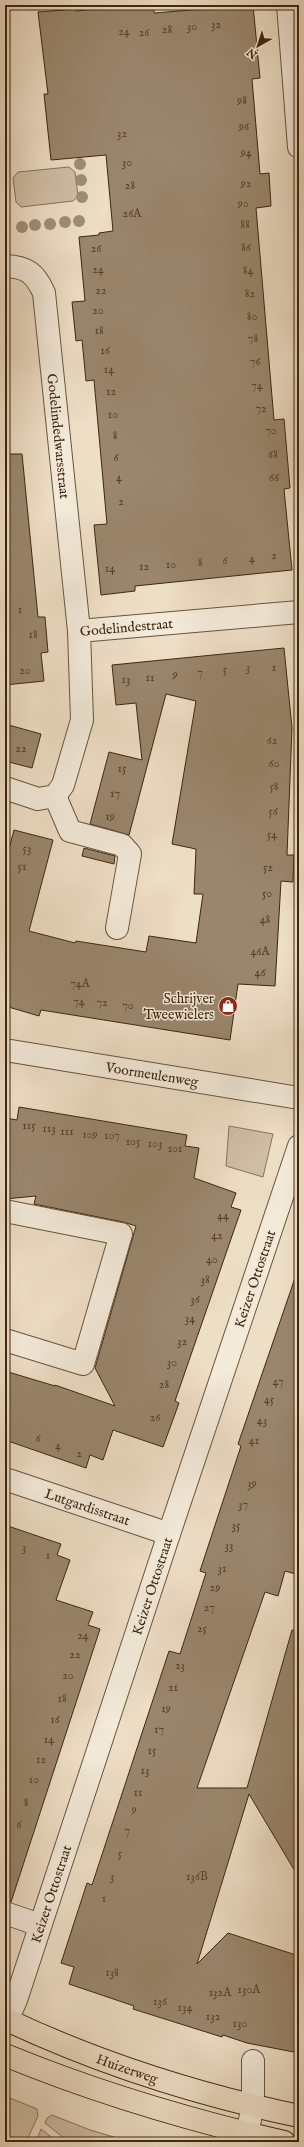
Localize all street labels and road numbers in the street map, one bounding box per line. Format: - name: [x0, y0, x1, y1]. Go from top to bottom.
- street label: Godelindedwarsstraat: [42, 373, 73, 500]
- street label: Godelindestraat: [79, 615, 174, 641]
- street label: Voormeulenweg: [103, 1058, 200, 1092]
- street label: Keizer Ottostraat: [231, 1228, 280, 1330]
- street label: Lutgardisstraat: [42, 1485, 132, 1530]
- street label: Keizer Ottostraat: [128, 1535, 177, 1638]
- street label: Keizer Ottostraat: [27, 1843, 76, 1945]
- street label: Huizerweg: [94, 2050, 160, 2088]

